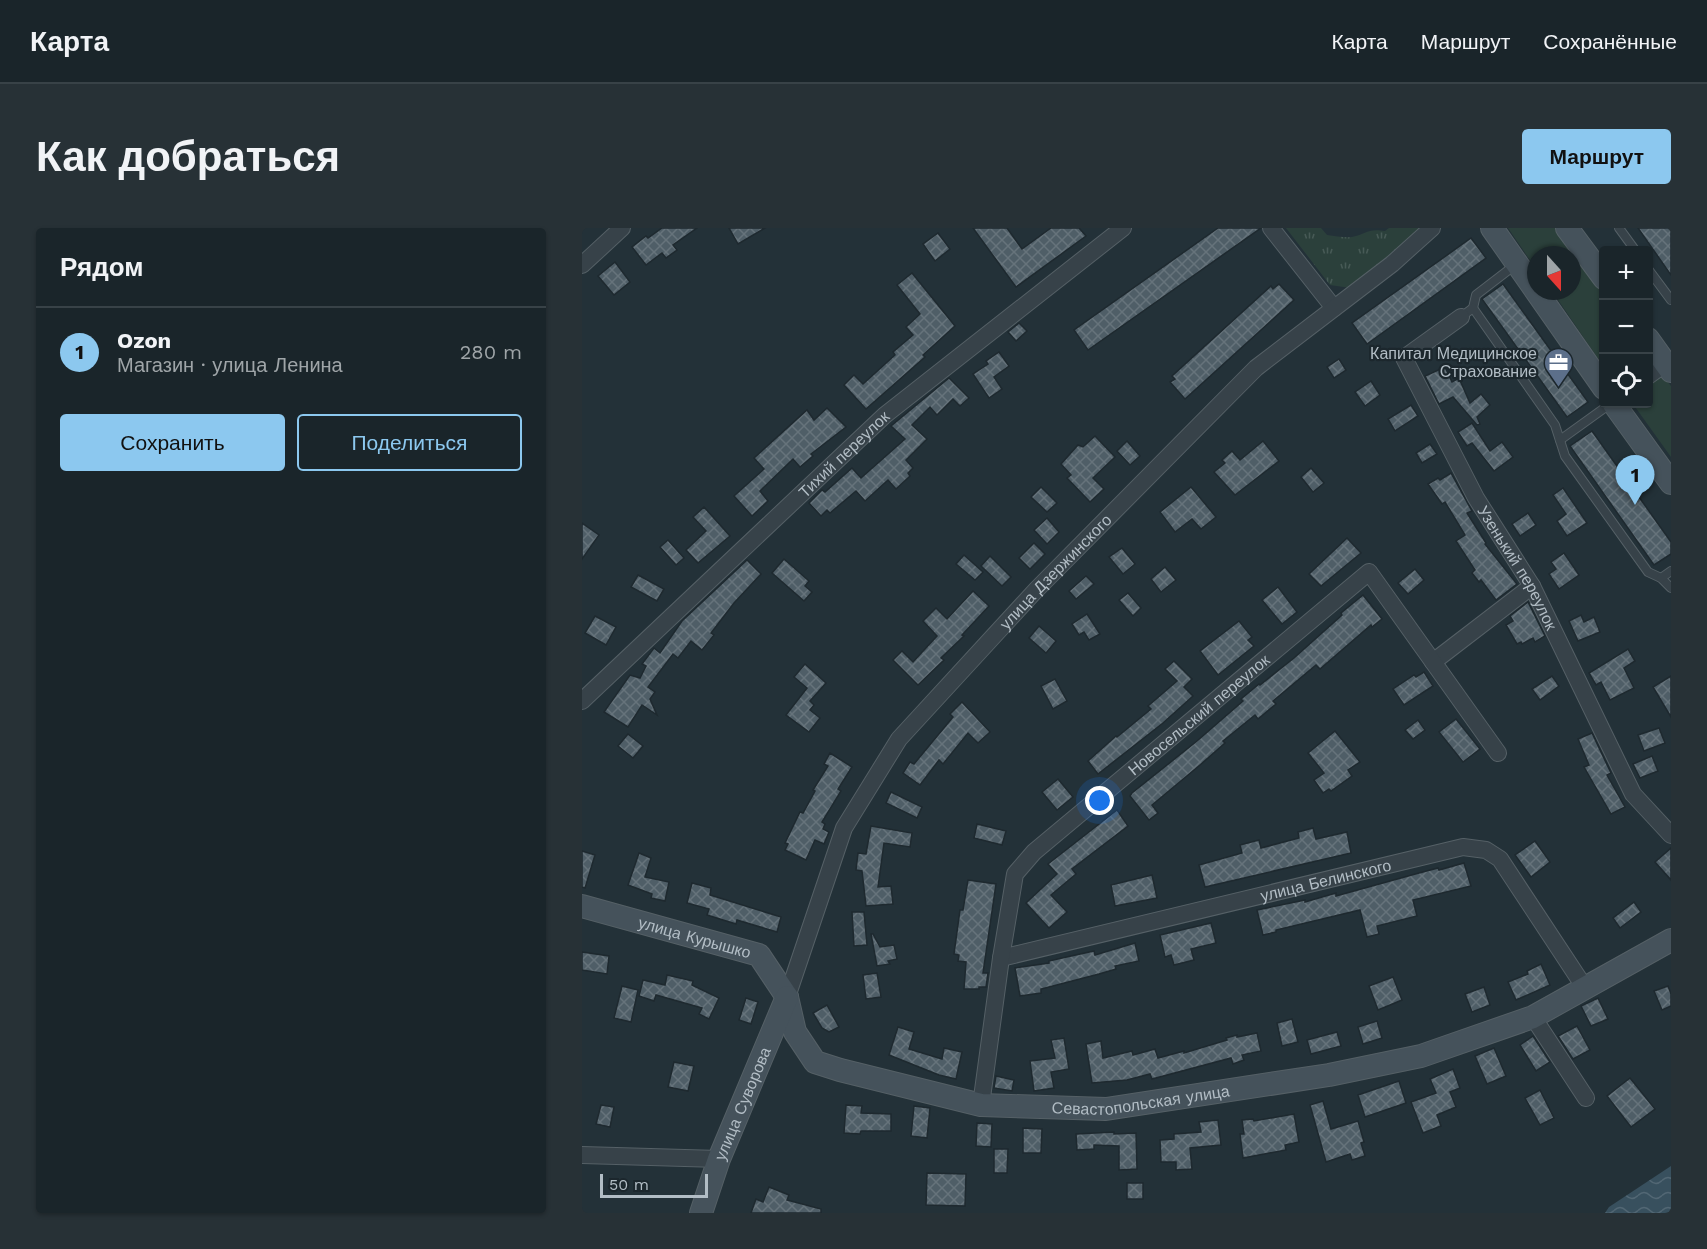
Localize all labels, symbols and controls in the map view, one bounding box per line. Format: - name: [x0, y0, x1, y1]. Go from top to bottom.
- text: Карта: [30, 25, 109, 58]
- text: Карта: [1332, 29, 1388, 54]
- text: Маршрут: [1421, 29, 1510, 54]
- text: Сохранённые: [1543, 29, 1677, 54]
- button: Маршрут: [1522, 129, 1671, 184]
- text: Как добраться: [36, 132, 340, 181]
- north arrow: [1527, 246, 1581, 300]
- map controls: [1599, 246, 1653, 408]
- button: +: [1599, 246, 1653, 300]
- text: Рядом: [60, 252, 143, 282]
- button: −: [1599, 300, 1653, 354]
- text: Ozon: [117, 328, 171, 353]
- text: 1: [75, 340, 84, 364]
- text: 280 m: [460, 340, 522, 364]
- place label: Капитал Медицинское Страхование: [1370, 344, 1537, 381]
- office icon: Капитал Медицинское Страхование: [1542, 346, 1574, 388]
- text: Магазин · улица Ленина: [117, 353, 343, 377]
- button: locate: [1599, 354, 1653, 408]
- street label: Тихий переулок: [795, 406, 894, 501]
- button: Сохранить: [60, 414, 285, 471]
- button: Поделиться: [297, 414, 522, 471]
- pin: 1: [1616, 456, 1654, 505]
- street label: Узенький переулок: [1474, 502, 1562, 634]
- street label: улица Дзержинского: [995, 510, 1115, 633]
- street label: Новосельский переулок: [1124, 649, 1274, 779]
- your location: [1085, 786, 1114, 815]
- street label: улица Белинского: [1258, 855, 1393, 905]
- street label: улица Курышко: [636, 913, 753, 962]
- street label: улица Суворова: [710, 1044, 775, 1163]
- street label: Севастопольская улица: [1051, 1081, 1231, 1119]
- scale bar: [600, 1171, 708, 1198]
- text: 50 m: [609, 1175, 649, 1194]

